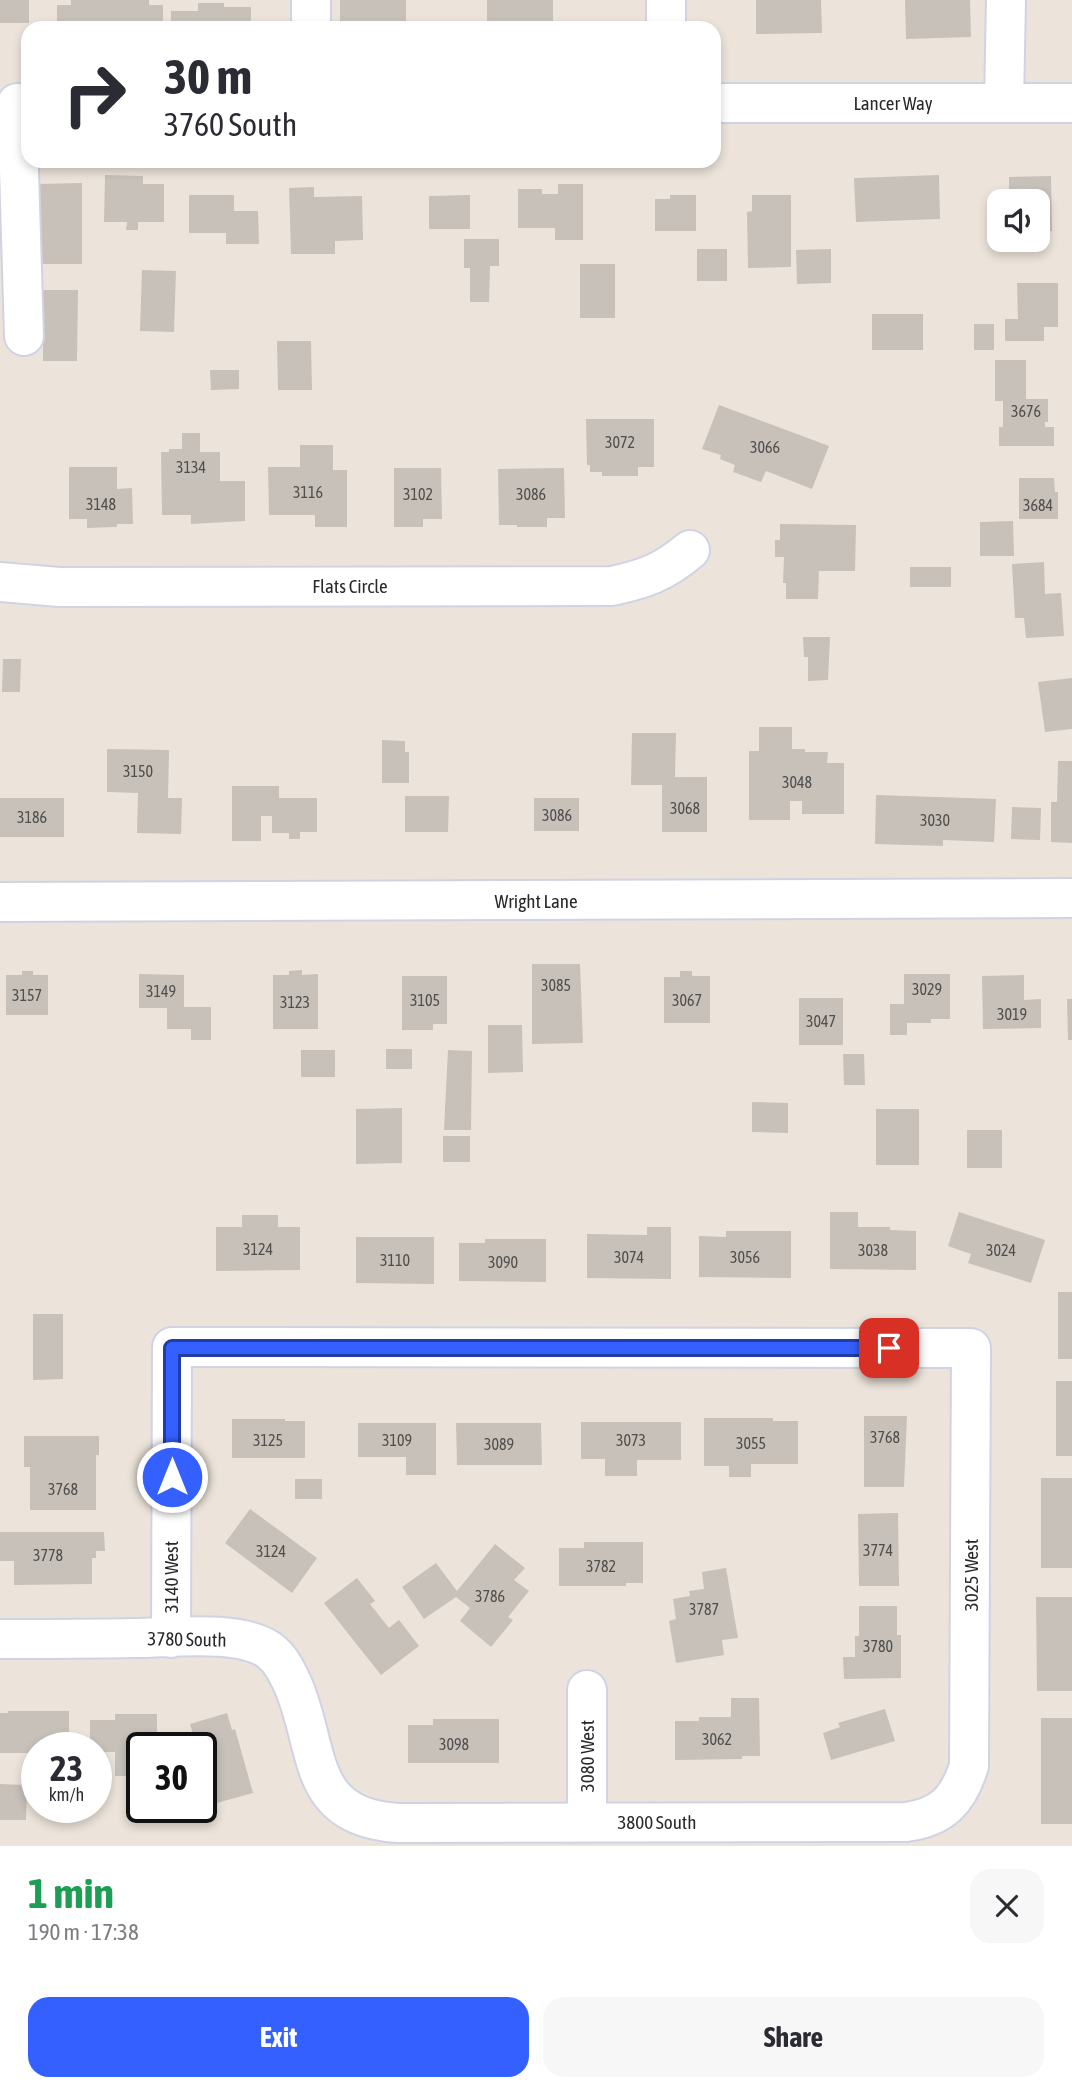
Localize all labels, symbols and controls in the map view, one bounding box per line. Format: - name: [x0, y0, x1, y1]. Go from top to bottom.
- text: 30 m: [164, 48, 252, 104]
- icon: right: [49, 49, 140, 140]
- street label: Lancer Way: [853, 92, 933, 114]
- text: 3760 South: [164, 106, 297, 143]
- map controls: [987, 189, 1050, 252]
- button: sound: [987, 189, 1050, 252]
- house number: 3676: [1011, 402, 1041, 420]
- house number: 3072: [605, 433, 635, 451]
- house number: 3066: [750, 438, 780, 456]
- house number: 3134: [176, 458, 206, 476]
- house number: 3116: [293, 483, 323, 501]
- house number: 3102: [403, 485, 433, 503]
- house number: 3086: [516, 485, 546, 503]
- house number: 3148: [86, 495, 116, 513]
- house number: 3684: [1023, 496, 1053, 514]
- street label: Flats Circle: [312, 575, 388, 597]
- house number: 3150: [123, 762, 153, 780]
- house number: 3048: [782, 773, 812, 791]
- house number: 3068: [670, 799, 700, 817]
- house number: 3086: [542, 806, 572, 824]
- house number: 3186: [17, 808, 47, 826]
- house number: 3030: [920, 811, 950, 829]
- street label: Wright Lane: [494, 890, 578, 912]
- house number: 3085: [541, 976, 571, 994]
- house number: 3029: [912, 980, 942, 998]
- house number: 3149: [146, 982, 176, 1000]
- house number: 3157: [12, 986, 42, 1004]
- house number: 3105: [410, 991, 440, 1009]
- house number: 3067: [672, 991, 702, 1009]
- house number: 3123: [280, 993, 310, 1011]
- house number: 3019: [997, 1005, 1027, 1023]
- house number: 3047: [806, 1012, 836, 1030]
- house number: 3124: [243, 1240, 273, 1258]
- house number: 3038: [858, 1241, 888, 1259]
- house number: 3024: [986, 1241, 1016, 1259]
- house number: 3074: [614, 1248, 644, 1266]
- house number: 3056: [730, 1248, 760, 1266]
- house number: 3110: [380, 1251, 410, 1269]
- house number: 3090: [488, 1253, 518, 1271]
- pin: [859, 1318, 919, 1378]
- icon: arrive: [870, 1329, 908, 1367]
- house number: 3768: [870, 1428, 900, 1446]
- house number: 3125: [253, 1431, 283, 1449]
- house number: 3109: [382, 1431, 412, 1449]
- house number: 3073: [616, 1431, 646, 1449]
- house number: 3055: [736, 1434, 766, 1452]
- house number: 3089: [484, 1435, 514, 1453]
- position arrow: [135, 1440, 209, 1514]
- house number: 3768: [48, 1480, 78, 1498]
- street label: 3025 West: [960, 1539, 982, 1611]
- street label: 3140 West: [160, 1541, 182, 1613]
- house number: 3774: [863, 1541, 893, 1559]
- house number: 3124: [256, 1542, 286, 1560]
- house number: 3778: [33, 1546, 63, 1564]
- house number: 3782: [586, 1557, 616, 1575]
- house number: 3786: [475, 1587, 505, 1605]
- house number: 3787: [689, 1600, 719, 1618]
- street label: 3780 South: [147, 1627, 227, 1651]
- house number: 3780: [863, 1637, 893, 1655]
- street label: 3080 West: [576, 1720, 598, 1792]
- house number: 3062: [702, 1730, 732, 1748]
- speed limit sign: 30: [126, 1732, 217, 1823]
- house number: 3098: [439, 1735, 469, 1753]
- text: 23: [50, 1748, 83, 1788]
- text: km/h: [49, 1784, 84, 1805]
- street label: 3800 South: [617, 1811, 697, 1833]
- text: 1 min: [28, 1869, 114, 1917]
- button: close: [970, 1869, 1044, 1943]
- text: 190 m · 17:38: [28, 1919, 139, 1945]
- button: Exit: [28, 1997, 529, 2077]
- button: Share: [543, 1997, 1044, 2077]

